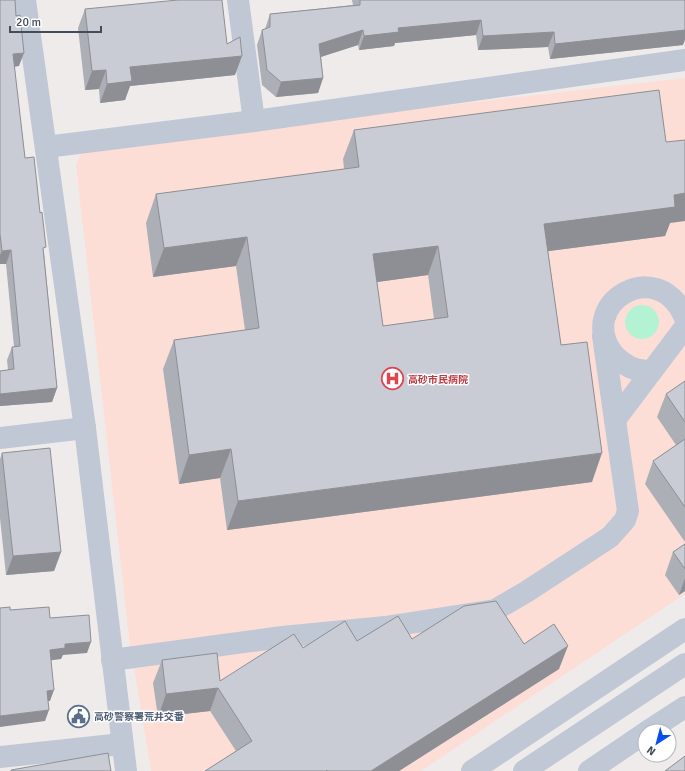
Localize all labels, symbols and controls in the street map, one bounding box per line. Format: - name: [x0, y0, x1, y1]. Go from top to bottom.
- scale bar: [10, 8, 101, 34]
- text: 20 m: [16, 15, 41, 30]
- hospital icon: 高砂市民病院: [380, 366, 406, 392]
- place label: 高砂市民病院: [408, 374, 468, 386]
- public building icon: 高砂警察署荒井交番: [66, 703, 92, 729]
- place label: 高砂警察署荒井交番: [94, 711, 184, 723]
- north arrow: [637, 723, 677, 763]
- text: N: [644, 743, 658, 758]

